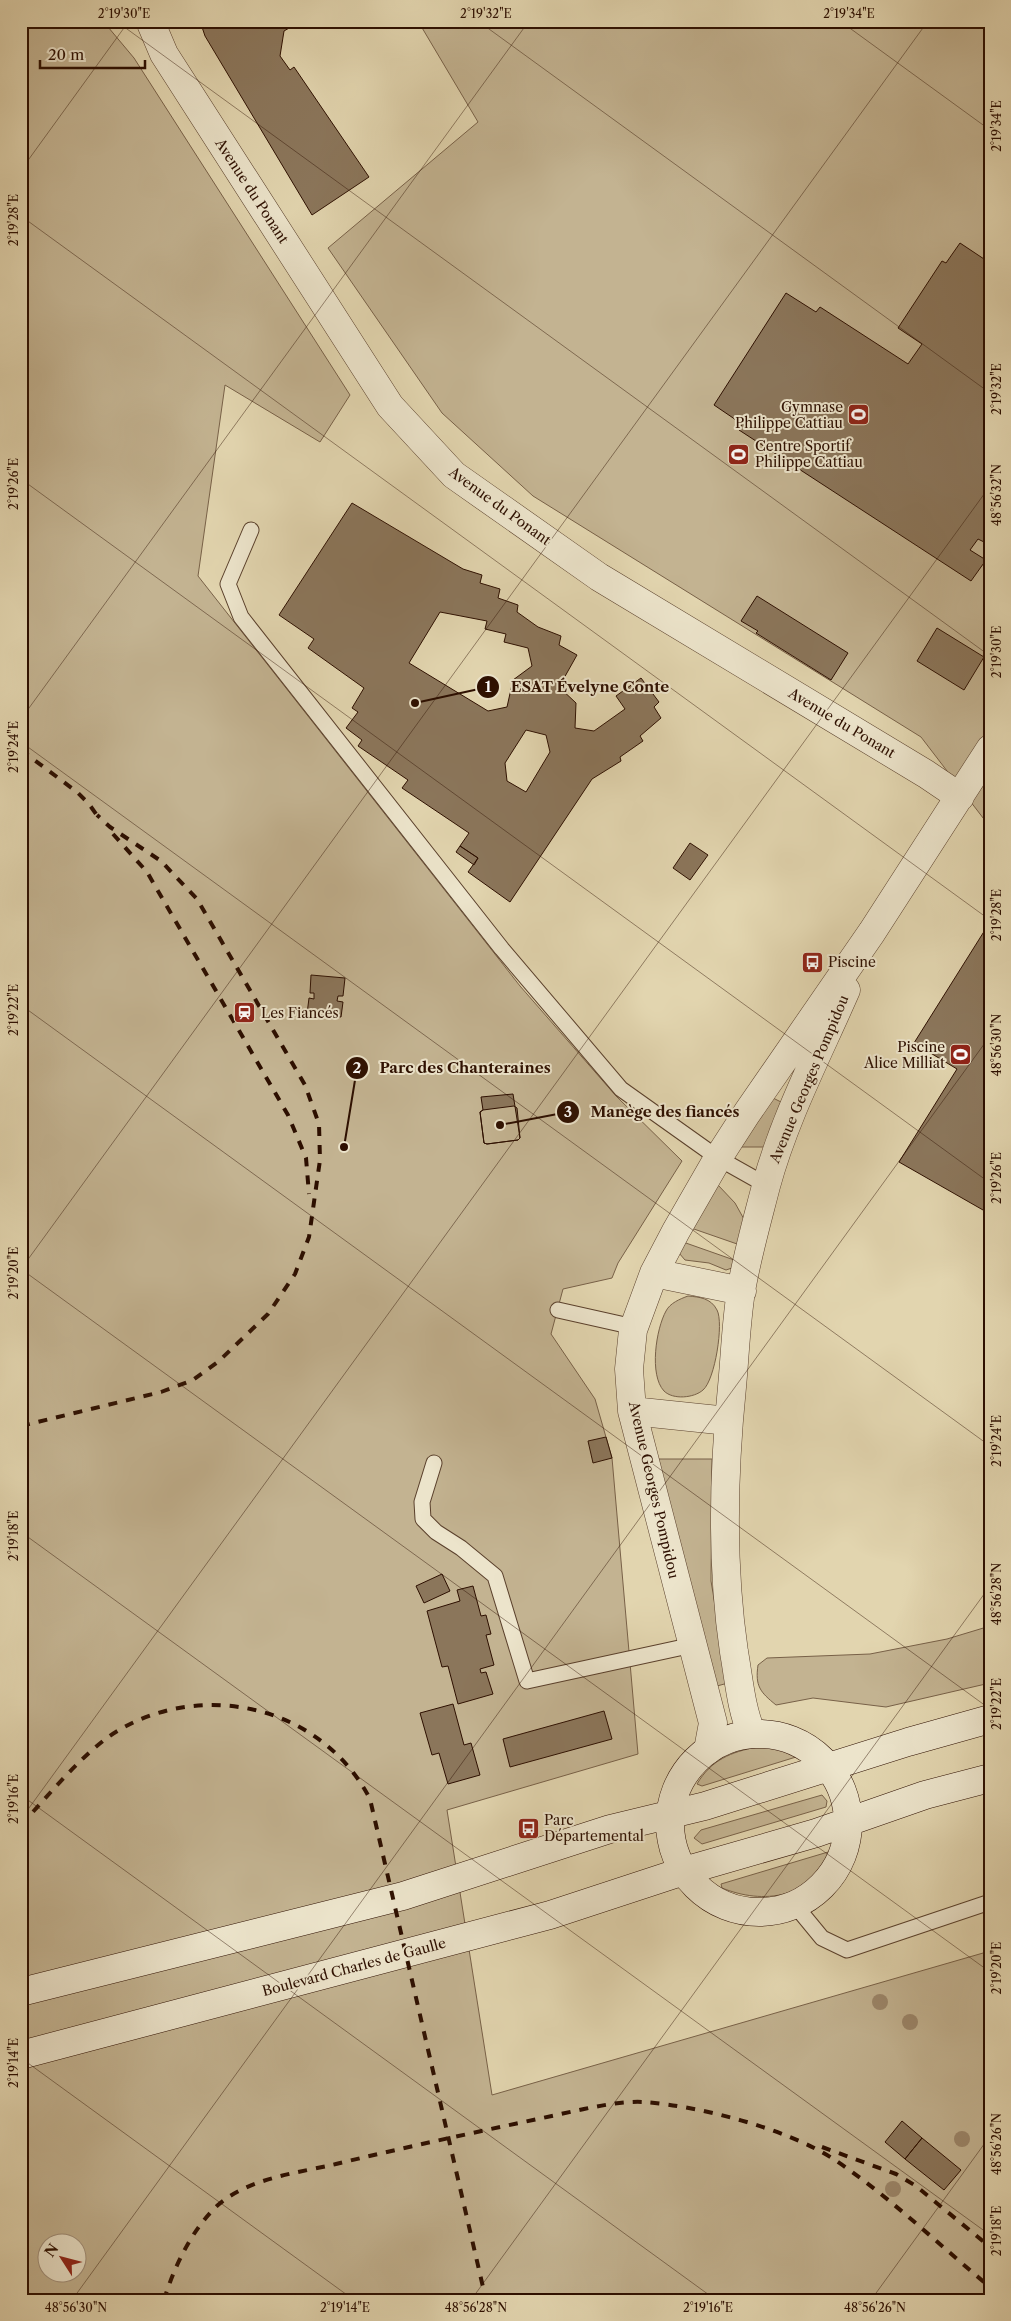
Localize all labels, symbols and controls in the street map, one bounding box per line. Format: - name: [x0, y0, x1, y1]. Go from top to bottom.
- text: 2°19'30"E: [98, 6, 150, 21]
- text: 2°19'32"E: [460, 6, 512, 21]
- text: 2°19'34"E: [823, 6, 875, 21]
- scale bar: [40, 38, 145, 70]
- text: 20 m: [48, 45, 84, 64]
- text: 2°19'34"E: [989, 100, 1004, 152]
- street label: Avenue du Ponant: [211, 134, 293, 247]
- text: 2°19'28"E: [6, 194, 21, 246]
- text: 2°19'32"E: [989, 363, 1004, 415]
- place label: Gymnase Philippe Cattiau: [735, 398, 843, 432]
- sports icon: Gymnase Philippe Cattiau: [847, 403, 871, 427]
- place label: Centre Sportif Philippe Cattiau: [755, 437, 863, 471]
- sports icon: Centre Sportif Philippe Cattiau: [727, 442, 751, 466]
- text: 2°19'26"E: [6, 458, 21, 510]
- street label: Avenue du Ponant: [445, 462, 555, 549]
- text: 48°56'32"N: [989, 464, 1004, 526]
- text: 2°19'30"E: [989, 626, 1004, 678]
- callout: ESAT Évelyne Conte: [475, 672, 679, 702]
- text: 1: [485, 677, 492, 696]
- text: ESAT Évelyne Conte: [511, 677, 669, 696]
- street label: Avenue du Ponant: [784, 683, 899, 762]
- text: 2°19'24"E: [6, 721, 21, 773]
- text: 2°19'28"E: [989, 889, 1004, 941]
- bus stop icon: Piscine: [800, 950, 824, 974]
- place label: Piscine: [828, 953, 876, 971]
- text: 2°19'22"E: [6, 984, 21, 1036]
- street label: Avenue Georges Pompidou: [765, 992, 853, 1167]
- station icon: Les Fiancés: [233, 1001, 257, 1025]
- place label: Les Fiancés: [261, 1004, 339, 1022]
- text: 48°56'30"N: [989, 1014, 1004, 1076]
- place label: Piscine Alice Milliat: [863, 1038, 945, 1072]
- sports icon: Piscine Alice Milliat: [949, 1043, 973, 1067]
- callout: Parc des Chanteraines: [345, 1053, 561, 1083]
- text: 2: [353, 1058, 362, 1077]
- text: Parc des Chanteraines: [379, 1058, 551, 1077]
- callout: Manège des fiancés: [555, 1097, 749, 1127]
- text: 3: [564, 1102, 572, 1121]
- text: Manège des fiancés: [591, 1102, 740, 1121]
- text: 2°19'26"E: [989, 1152, 1004, 1204]
- text: 2°19'20"E: [6, 1247, 21, 1299]
- street label: Avenue Georges Pompidou: [625, 1399, 683, 1581]
- text: 2°19'24"E: [989, 1415, 1004, 1467]
- text: 2°19'18"E: [6, 1511, 21, 1561]
- text: 48°56'28"N: [989, 1563, 1004, 1625]
- text: 2°19'22"E: [989, 1678, 1004, 1730]
- text: 2°19'16"E: [6, 1774, 21, 1824]
- place label: Parc Départemental: [544, 1811, 644, 1845]
- bus stop icon: Parc Départemental: [516, 1816, 540, 1840]
- street label: Boulevard Charles de Gaulle: [260, 1934, 448, 2000]
- text: 2°19'20"E: [989, 1942, 1004, 1994]
- text: 2°19'14"E: [6, 2038, 21, 2088]
- text: 48°56'26"N: [989, 2113, 1004, 2175]
- text: 2°19'18"E: [989, 2206, 1004, 2256]
- north arrow: [38, 2234, 88, 2284]
- text: N: [41, 2240, 62, 2261]
- text: 48°56'30"N: [45, 2300, 107, 2315]
- text: 2°19'14"E: [320, 2300, 370, 2315]
- text: 48°56'28"N: [445, 2300, 507, 2315]
- text: 2°19'16"E: [683, 2300, 733, 2315]
- text: 48°56'26"N: [844, 2300, 906, 2315]

